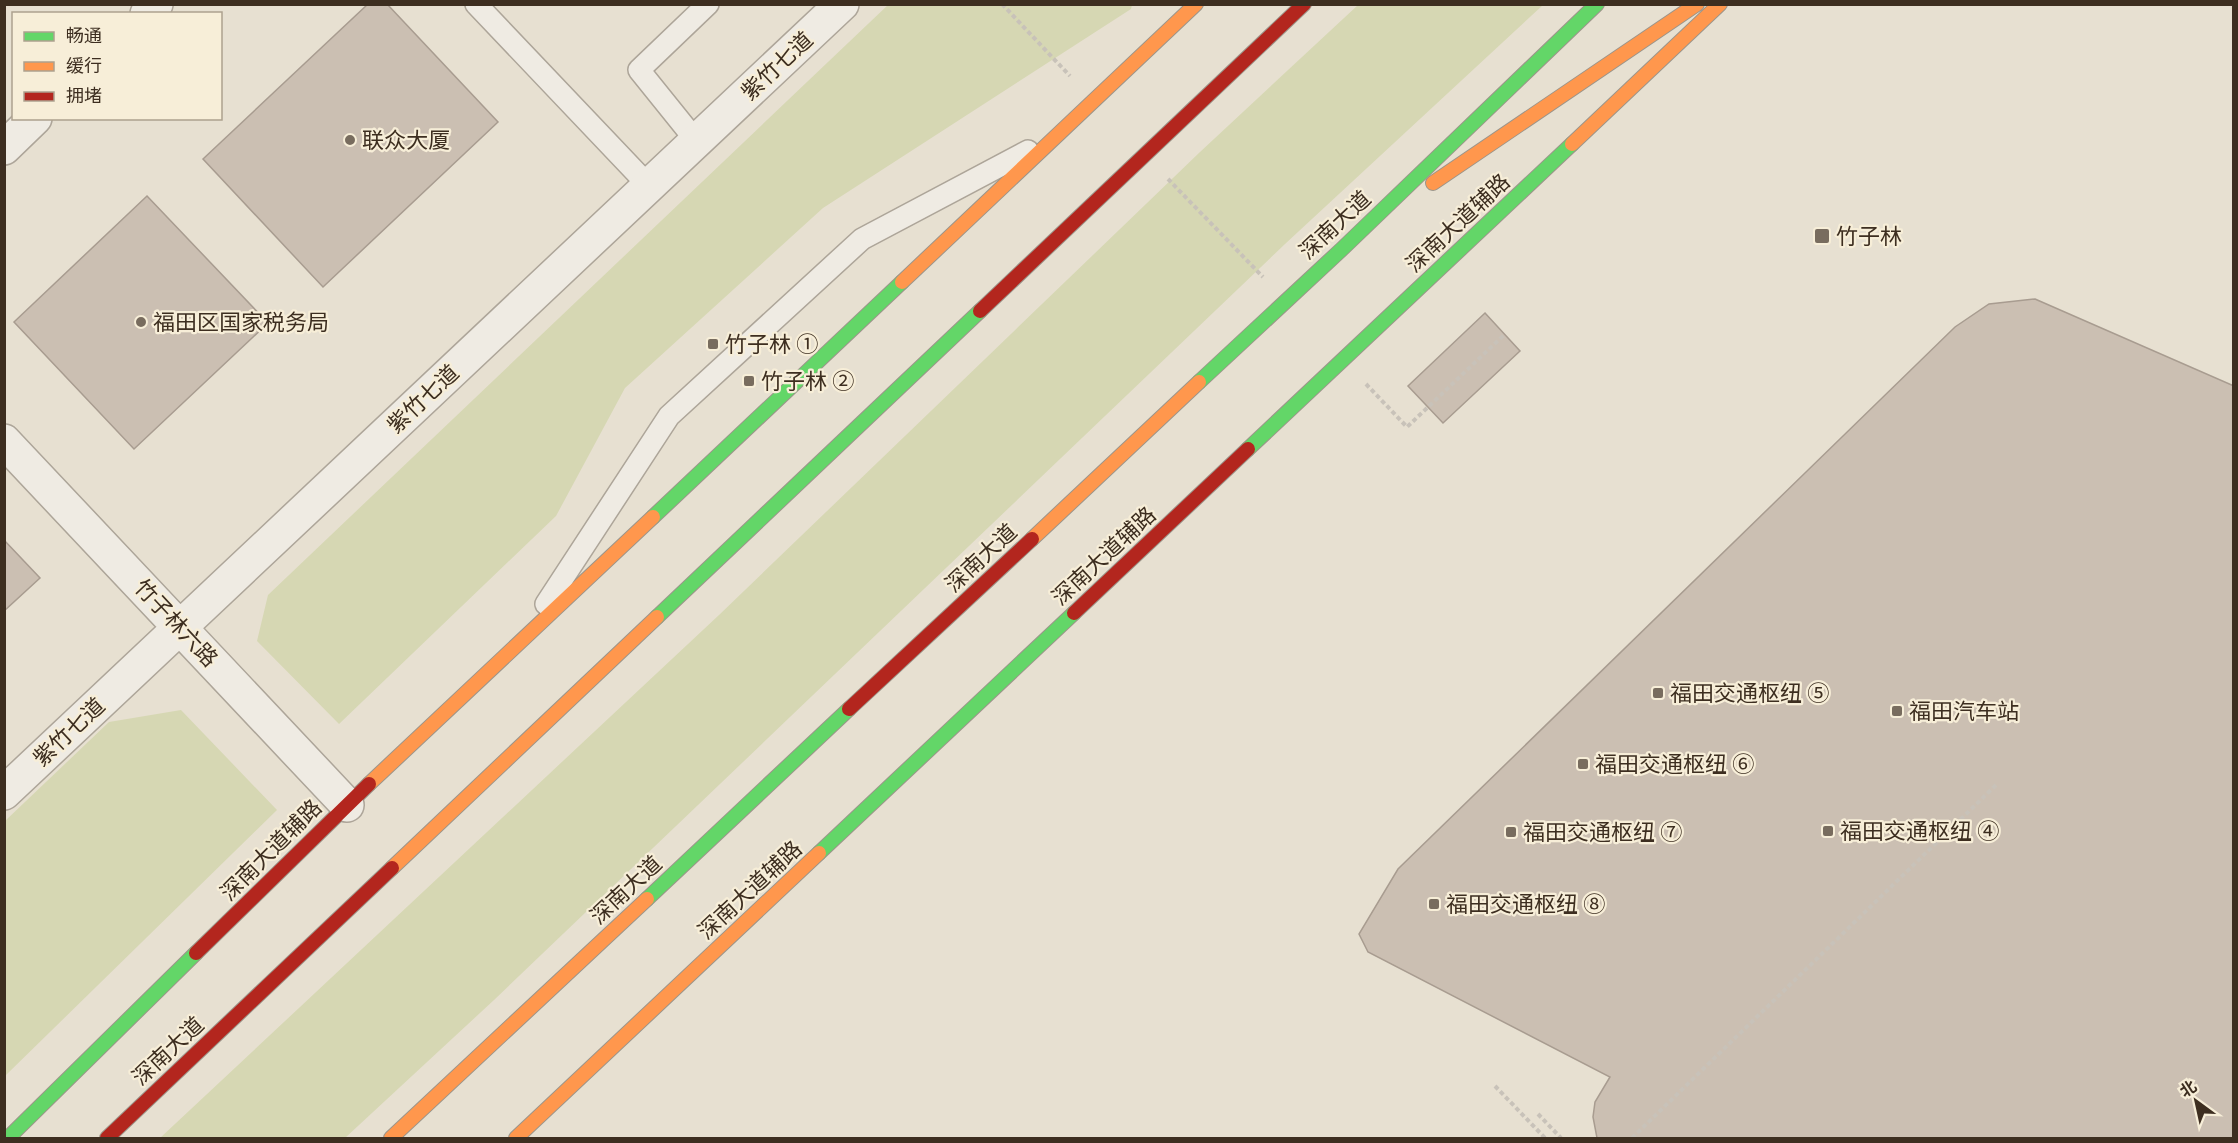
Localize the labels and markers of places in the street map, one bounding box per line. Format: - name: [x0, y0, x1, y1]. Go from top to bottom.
- place label: 联众大厦: [362, 127, 450, 154]
- marker: 联众大厦: [343, 133, 357, 147]
- place label: 竹子林: [1836, 223, 1902, 250]
- marker: 竹子林: [1813, 227, 1831, 245]
- place label: 福田区国家税务局: [153, 309, 329, 336]
- marker: 福田区国家税务局: [134, 315, 148, 329]
- place label: 竹子林 ①: [725, 331, 818, 358]
- marker: 竹子林 ①: [706, 337, 720, 351]
- place label: 竹子林 ②: [761, 368, 854, 395]
- marker: 竹子林 ②: [742, 374, 756, 388]
- place label: 福田交通枢纽 ⑤: [1670, 680, 1829, 707]
- marker: 福田交通枢纽 ⑤: [1651, 686, 1665, 700]
- place label: 福田汽车站: [1909, 698, 2019, 725]
- marker: 福田汽车站: [1890, 704, 1904, 718]
- place label: 福田交通枢纽 ⑥: [1595, 751, 1754, 778]
- marker: 福田交通枢纽 ⑥: [1576, 757, 1590, 771]
- place label: 福田交通枢纽 ④: [1840, 818, 1999, 845]
- place label: 福田交通枢纽 ⑦: [1523, 819, 1682, 846]
- marker: 福田交通枢纽 ④: [1821, 824, 1835, 838]
- marker: 福田交通枢纽 ⑦: [1504, 825, 1518, 839]
- place label: 福田交通枢纽 ⑧: [1446, 891, 1605, 918]
- marker: 福田交通枢纽 ⑧: [1427, 897, 1441, 911]

